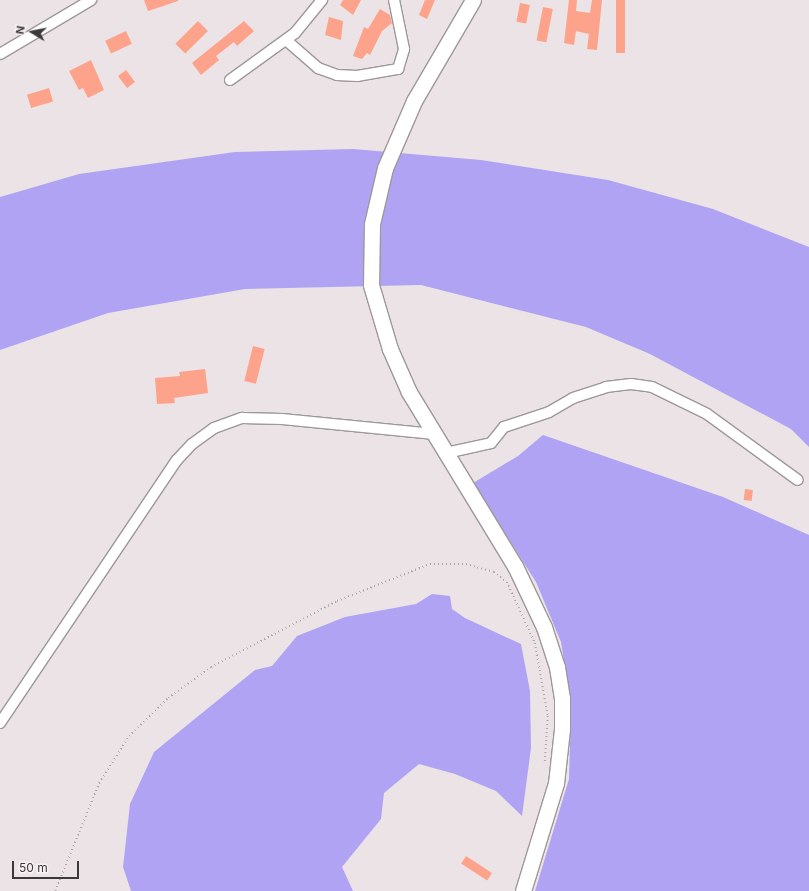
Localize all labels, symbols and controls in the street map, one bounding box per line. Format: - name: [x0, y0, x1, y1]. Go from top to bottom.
- north arrow: [12, 12, 52, 52]
- text: N: [13, 25, 28, 35]
- scale bar: [14, 853, 81, 879]
- text: 50 m: [19, 860, 48, 875]

